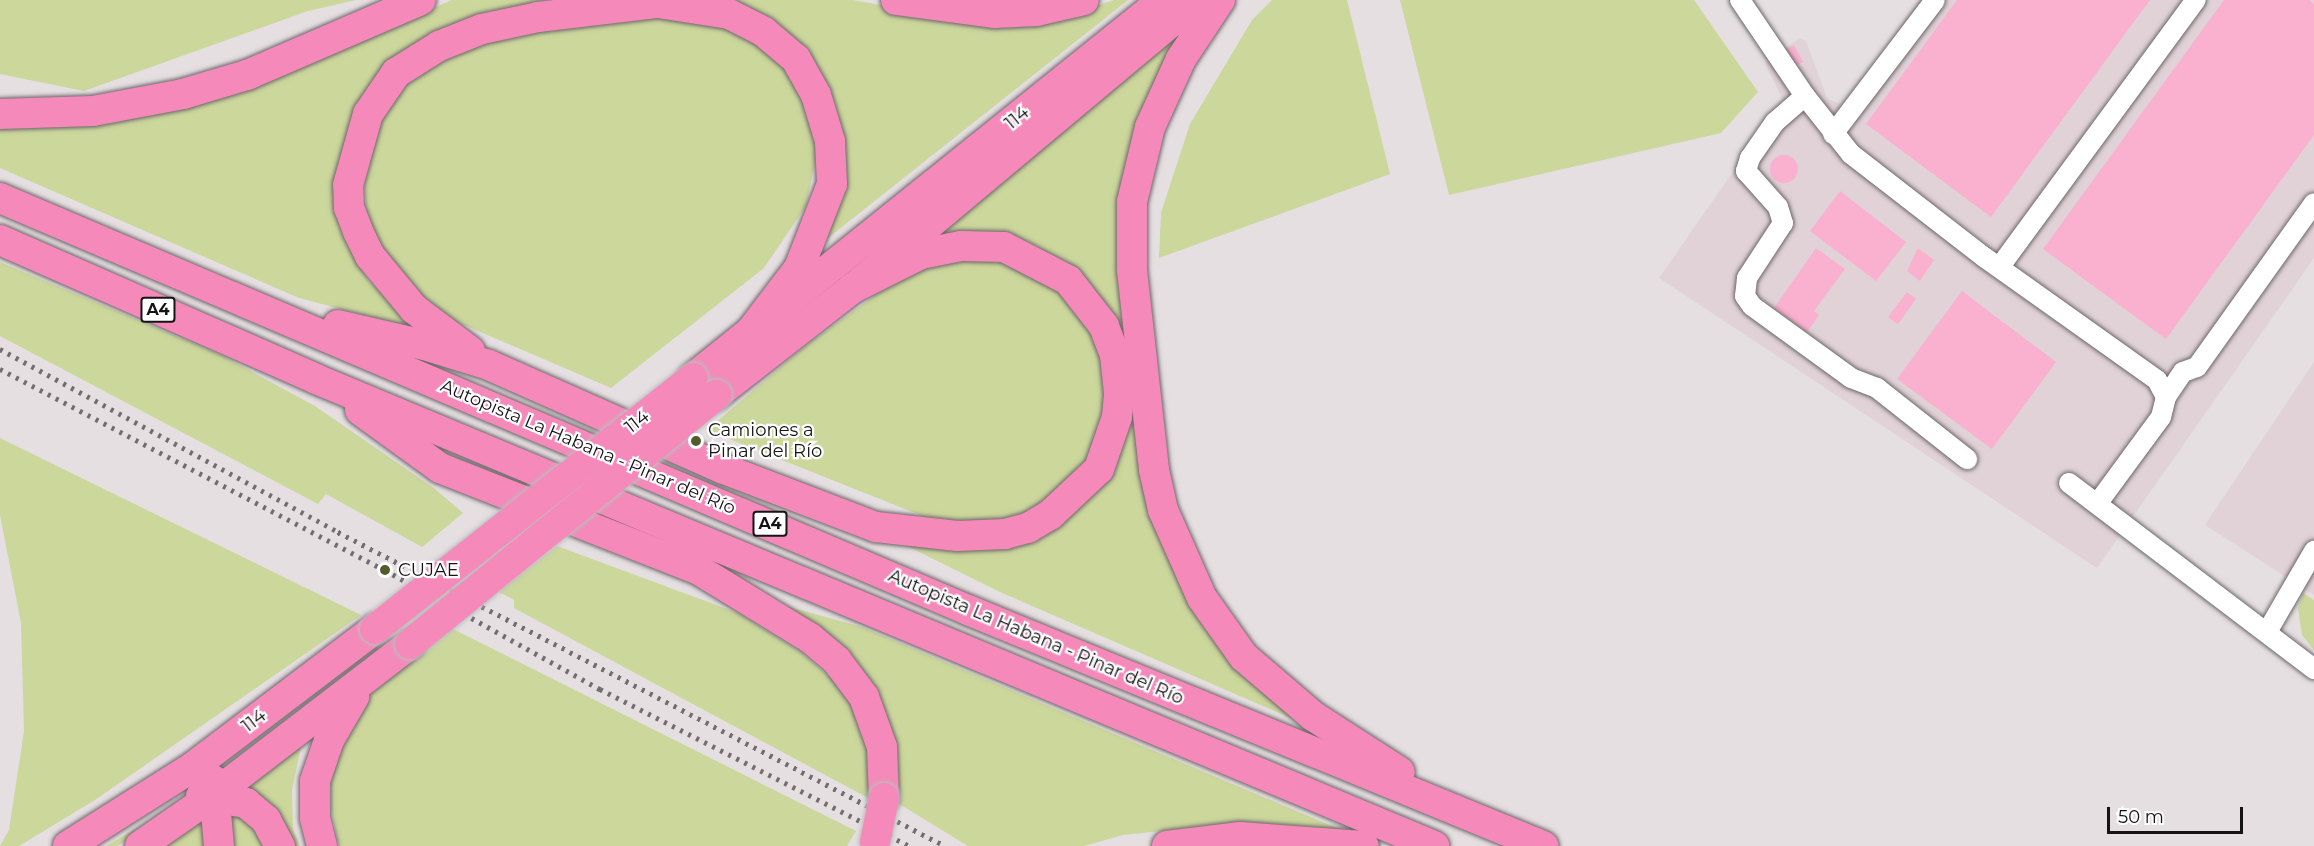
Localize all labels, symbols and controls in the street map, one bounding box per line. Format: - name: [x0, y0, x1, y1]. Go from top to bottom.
- street label: 114: [1001, 102, 1033, 134]
- road number: A4: [140, 297, 176, 323]
- street label: Autopista La Habana - Pinar del Río: [437, 375, 739, 519]
- street label: 114: [621, 406, 653, 438]
- place label: Camiones a Pinar del Río: [708, 420, 822, 462]
- marker: Camiones a Pinar del Río: [689, 434, 703, 448]
- road number: A4: [752, 511, 788, 537]
- place label: CUJAE: [398, 559, 459, 581]
- marker: CUJAE: [376, 561, 394, 579]
- street label: Autopista La Habana - Pinar del Río: [885, 565, 1187, 709]
- street label: 114: [238, 705, 270, 737]
- scale bar: [2110, 795, 2246, 833]
- text: 50 m: [2118, 806, 2164, 828]

